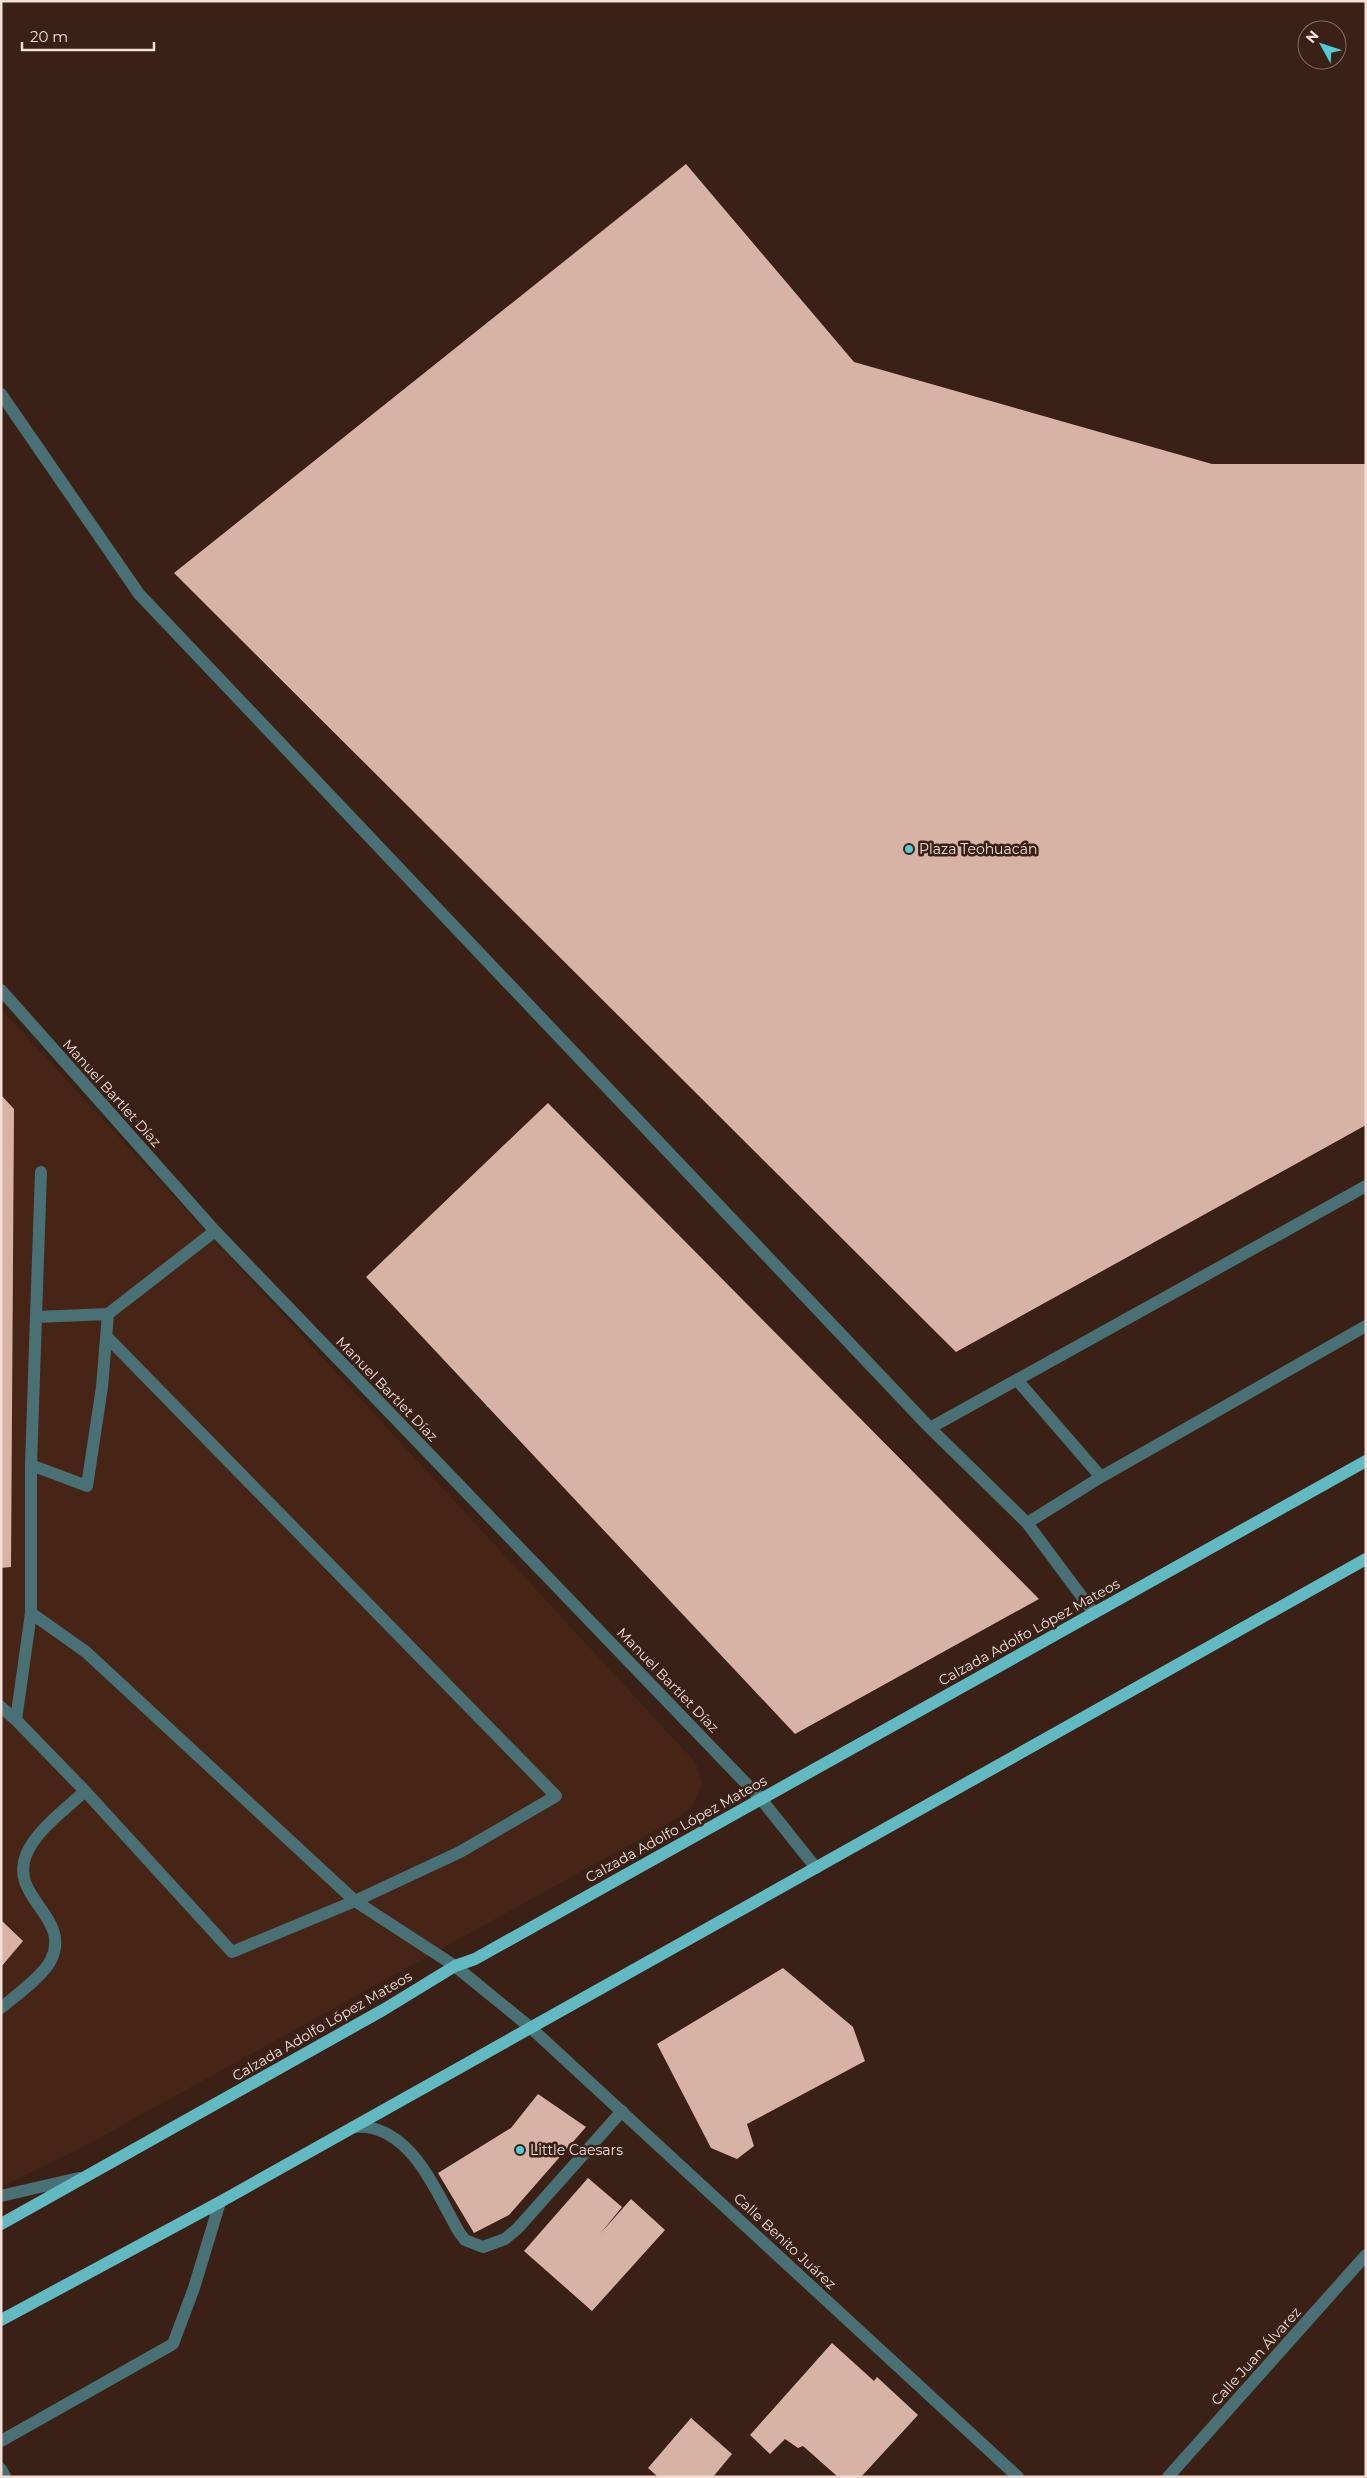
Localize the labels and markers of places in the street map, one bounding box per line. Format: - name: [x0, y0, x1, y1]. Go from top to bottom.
- place label: Plaza Teohuacán: [919, 840, 1037, 858]
- marker: Plaza Teohuacán: [903, 843, 915, 855]
- place label: Little Caesars: [530, 2141, 623, 2159]
- marker: Little Caesars: [514, 2144, 526, 2156]

